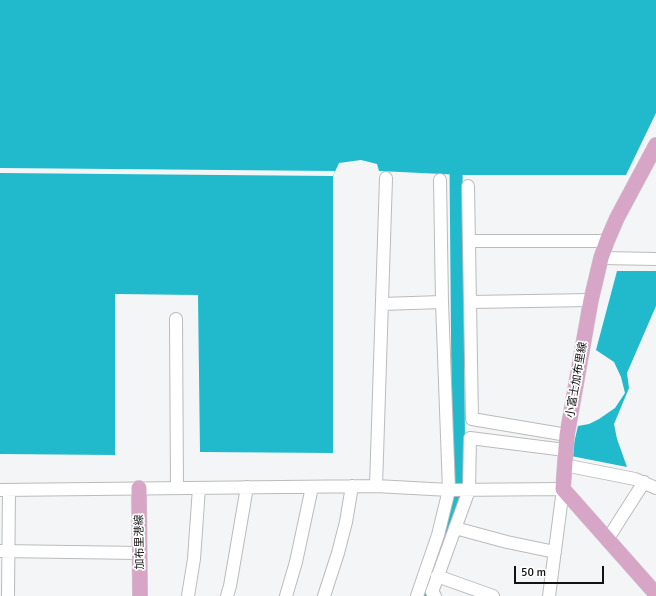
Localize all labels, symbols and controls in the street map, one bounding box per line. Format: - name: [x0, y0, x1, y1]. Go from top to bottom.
- street label: 小富士加布里線: [564, 341, 590, 419]
- street label: 加布里港線: [133, 514, 147, 570]
- scale bar: [516, 558, 606, 584]
- text: 50 m: [521, 565, 546, 580]

